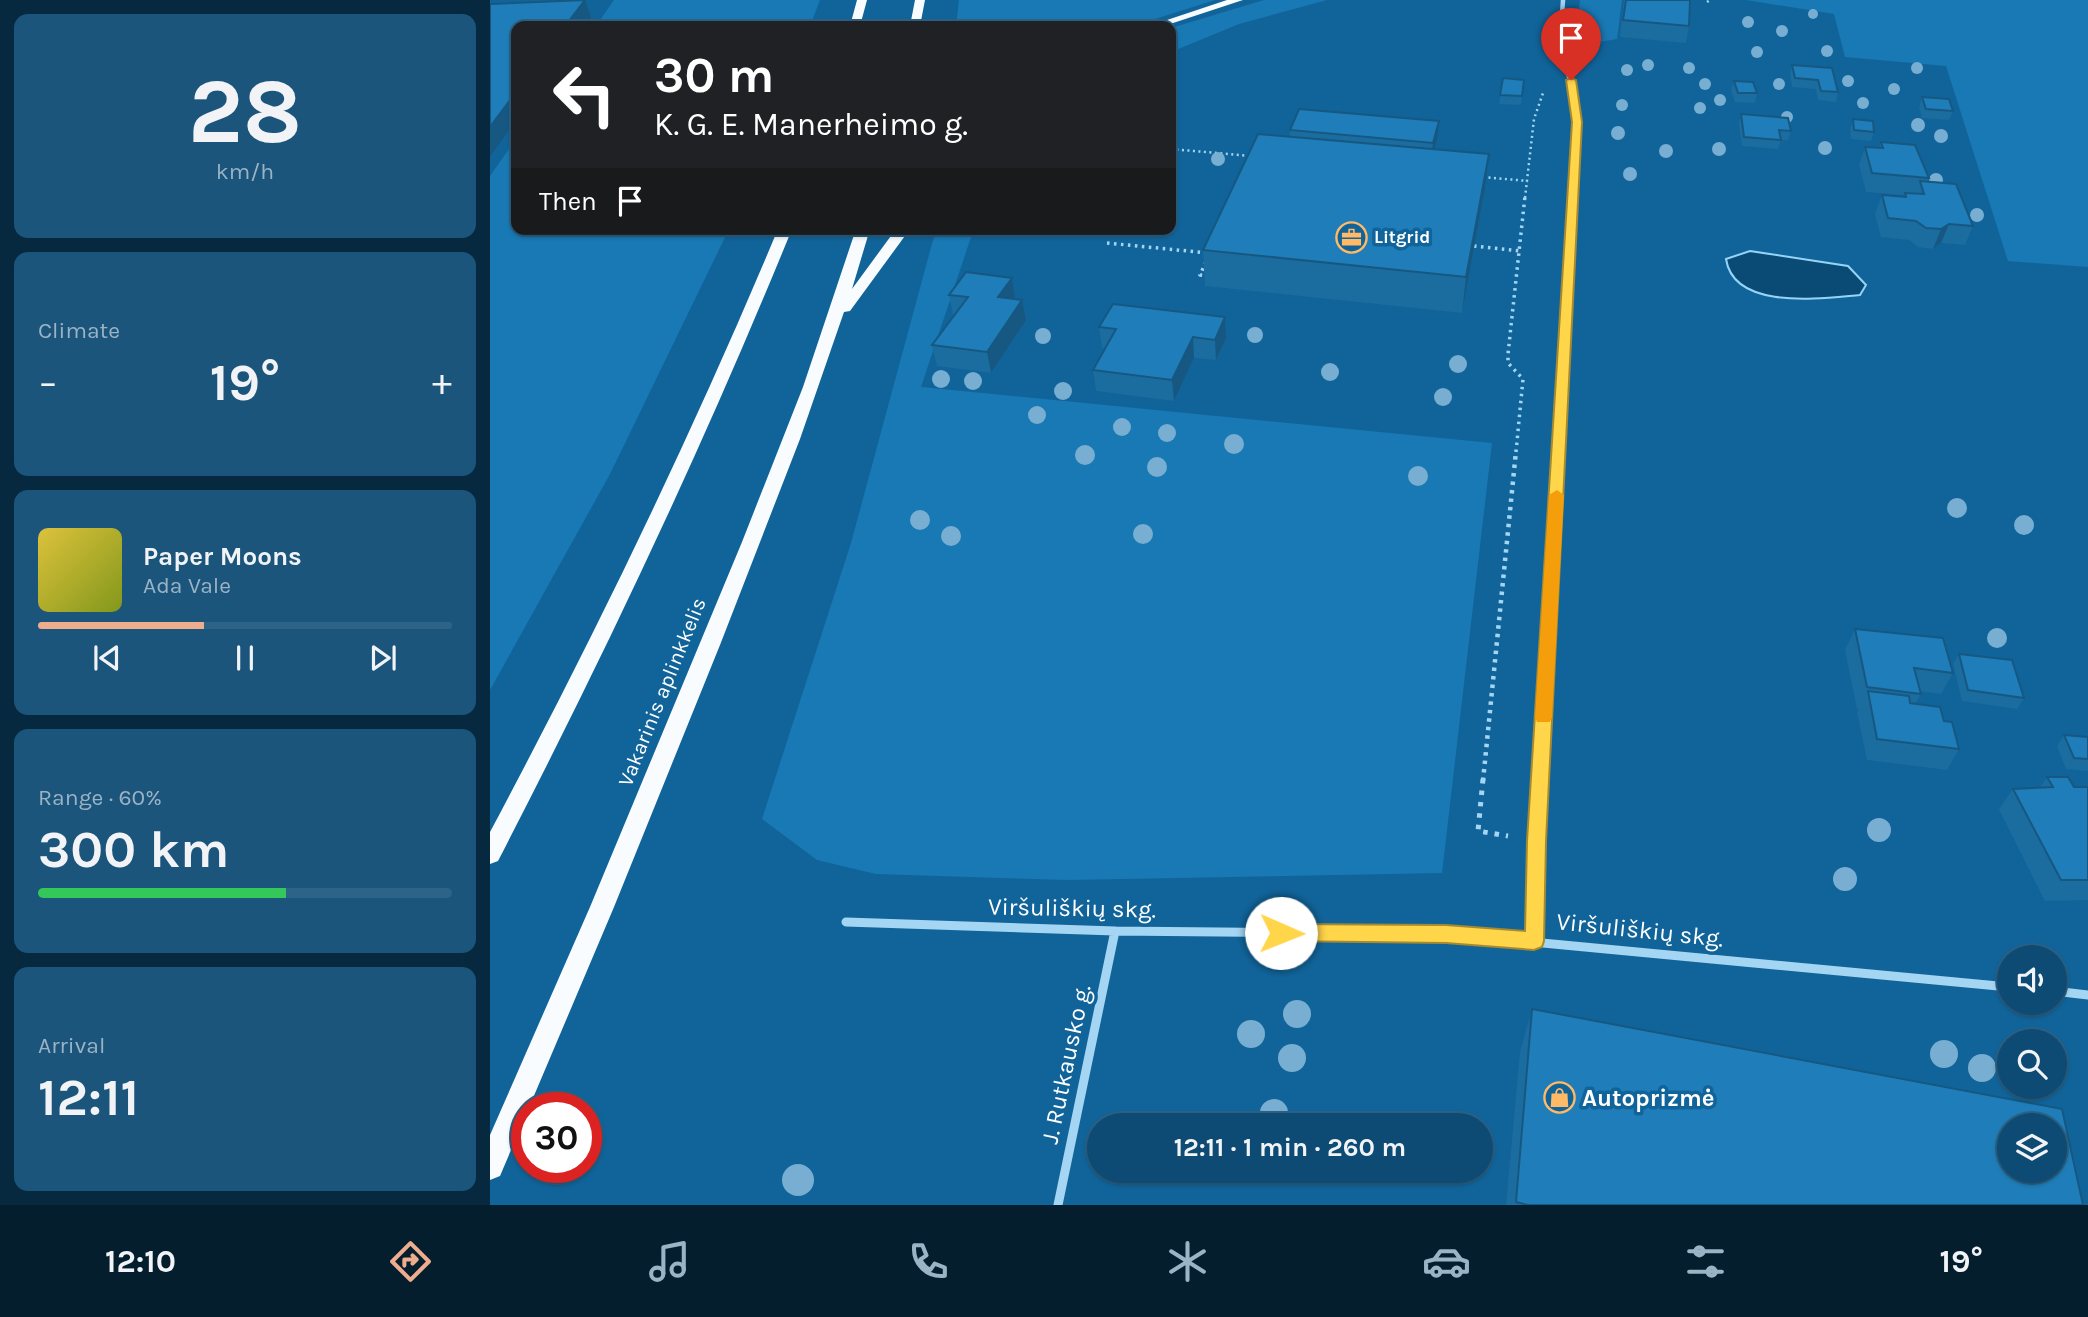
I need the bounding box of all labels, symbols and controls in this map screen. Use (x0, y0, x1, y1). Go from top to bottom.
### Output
pin (1541, 8, 1601, 80)
icon: arrive (1552, 19, 1590, 57)
text: 30 m (654, 47, 774, 104)
icon: left (539, 49, 630, 140)
text: 28 (188, 59, 302, 165)
text: K. G. E. Manerheimo g. (654, 106, 968, 143)
text: km/h (216, 158, 274, 185)
icon: arrive (611, 182, 649, 220)
text: Then (539, 186, 597, 217)
office icon: Litgrid (1334, 220, 1368, 254)
place label: Litgrid (1374, 226, 1430, 248)
text: Climate (38, 317, 120, 344)
text: 19° (210, 352, 280, 413)
text: − (38, 360, 58, 405)
text: + (432, 360, 452, 405)
text: Paper Moons (143, 541, 302, 572)
text: Ada Vale (143, 572, 231, 599)
street label: Vakarinis aplinkkelis (613, 594, 711, 790)
icon: previous (88, 639, 126, 677)
icon: pause (226, 639, 264, 677)
icon: next (364, 639, 402, 677)
text: Range · 60% (38, 784, 162, 811)
text: 300 km (38, 819, 229, 880)
street label: Viršuliškių skg. (988, 893, 1156, 923)
position arrow (1244, 896, 1318, 970)
street label: Viršuliškių skg. (1555, 907, 1725, 953)
map controls (1997, 945, 2067, 1183)
button: sound (1997, 945, 2067, 1015)
street label: J. Rutkausko g. (1035, 982, 1097, 1146)
button: search (1997, 1029, 2067, 1099)
text: Arrival (38, 1032, 105, 1059)
text: 12:11 (38, 1067, 139, 1128)
shop icon: Autoprizmė (1542, 1081, 1576, 1115)
place label: Autoprizmė (1582, 1084, 1714, 1112)
speed limit sign: 30 (511, 1092, 602, 1183)
button: layers (1997, 1113, 2067, 1183)
text: 12:11 · 1 min · 260 m (1174, 1132, 1406, 1163)
icon: directions (386, 1237, 435, 1286)
icon: music (645, 1237, 694, 1286)
icon: phone (904, 1237, 953, 1286)
icon: climate (1163, 1237, 1212, 1286)
icon: car (1422, 1237, 1471, 1286)
icon: filters (1681, 1237, 1730, 1286)
text: 12:10 (105, 1243, 176, 1280)
text: 19° (1940, 1243, 1983, 1280)

